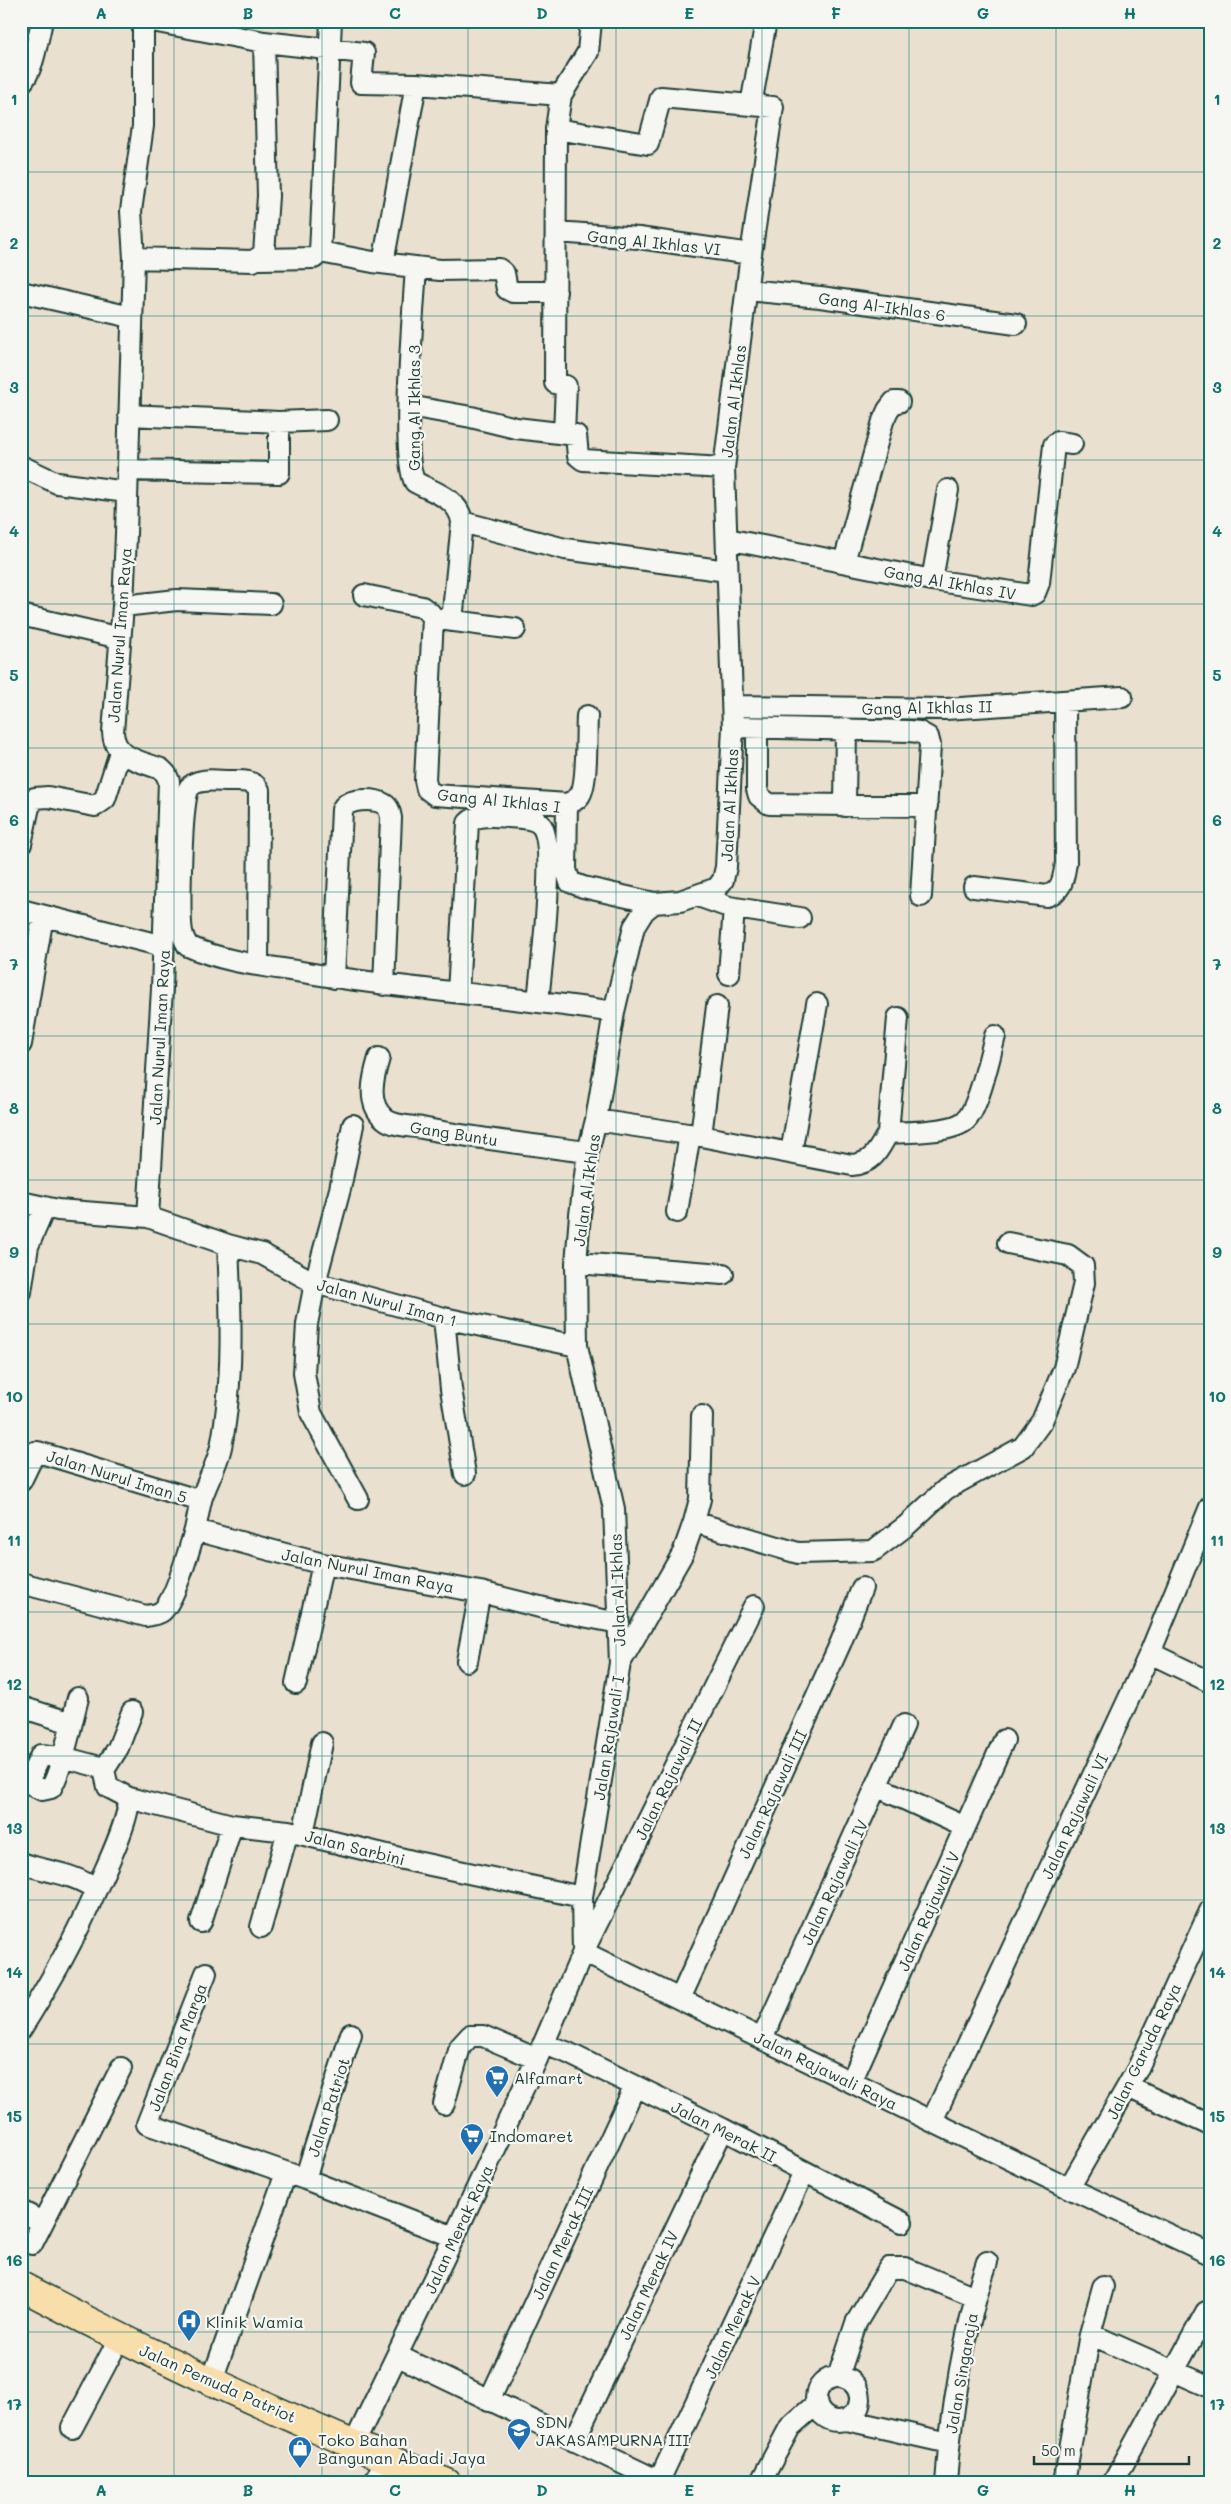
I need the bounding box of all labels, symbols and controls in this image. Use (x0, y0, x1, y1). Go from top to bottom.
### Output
text: A (95, 2, 107, 23)
text: B (243, 2, 253, 23)
text: C (389, 2, 401, 23)
text: D (536, 2, 548, 23)
text: E (684, 2, 694, 23)
text: F (831, 2, 841, 23)
text: G (977, 2, 989, 23)
text: H (1124, 2, 1136, 23)
text: 1 (10, 88, 18, 109)
text: 1 (1213, 88, 1221, 109)
street label: Gang Al Ikhlas VI (586, 225, 722, 259)
text: 2 (10, 232, 19, 253)
text: 2 (1213, 232, 1222, 253)
street label: Gang Al-Ikhlas 6 (817, 287, 947, 325)
street label: Jalan Al Ikhlas (716, 344, 750, 458)
street label: Gang Al Ikhlas 3 (403, 345, 424, 471)
text: 3 (9, 376, 19, 397)
text: 3 (1212, 376, 1222, 397)
text: 4 (9, 520, 19, 541)
text: 4 (1212, 520, 1222, 541)
street label: Jalan Nurul Iman Raya (102, 547, 136, 723)
street label: Gang Al Ikhlas IV (882, 560, 1018, 604)
text: 5 (9, 664, 19, 685)
text: 5 (1212, 664, 1222, 685)
street label: Gang Al Ikhlas II (861, 695, 993, 719)
street label: Jalan Al Ikhlas (716, 748, 742, 862)
street label: Gang Al Ikhlas I (436, 783, 562, 817)
text: 6 (9, 809, 19, 830)
text: 6 (1212, 809, 1222, 830)
street label: Jalan Nurul Iman Raya (144, 949, 174, 1125)
text: 7 (10, 953, 19, 974)
text: 7 (1213, 953, 1222, 974)
text: 8 (9, 1097, 19, 1118)
text: 8 (1212, 1097, 1222, 1118)
street label: Gang Buntu (409, 1116, 499, 1150)
street label: Jalan Al Ikhlas (568, 1132, 604, 1248)
text: 9 (9, 1241, 19, 1262)
text: 9 (1212, 1241, 1222, 1262)
street label: Jalan Nurul Iman 1 (315, 1273, 459, 1331)
text: 10 (5, 1385, 23, 1406)
text: 10 (1208, 1385, 1226, 1406)
street label: Jalan Nurul Iman 5 (44, 1445, 190, 1507)
text: 11 (7, 1529, 21, 1550)
text: 11 (1210, 1529, 1224, 1550)
street label: Jalan Al Ikhlas (605, 1533, 629, 1647)
street label: Jalan Nurul Iman Raya (280, 1543, 456, 1597)
text: 12 (6, 1673, 22, 1694)
text: 12 (1209, 1673, 1225, 1694)
street label: Jalan Rajawali I (588, 1674, 628, 1802)
street label: Jalan Rajawali II (629, 1715, 707, 1843)
street label: Jalan Rajawali III (733, 1726, 811, 1862)
street label: Jalan Rajawali VI (1036, 1750, 1112, 1882)
street label: Jalan Rajawali IV (796, 1816, 872, 1948)
text: 13 (6, 1817, 23, 1838)
text: 13 (1209, 1817, 1226, 1838)
street label: Jalan Sarbini (303, 1824, 407, 1870)
street label: Jalan Rajawali V (892, 1848, 964, 1974)
text: 14 (5, 1961, 23, 1982)
text: 14 (1208, 1961, 1226, 1982)
street label: Jalan Garuda Raya (1101, 1979, 1185, 2123)
street label: Jalan Bina Marga (143, 1980, 211, 2114)
street label: Jalan Rajawali Raya (751, 2026, 901, 2114)
street label: Jalan Patriot (302, 2055, 354, 2159)
supermarket icon: Alfamart (484, 2064, 510, 2098)
place label: Alfamart (514, 2067, 583, 2088)
street label: Jalan Merak II (668, 2096, 780, 2166)
text: 15 (6, 2105, 22, 2126)
text: 15 (1209, 2105, 1225, 2126)
supermarket icon: Indomaret (459, 2122, 485, 2156)
place label: Indomaret (490, 2125, 573, 2146)
street label: Jalan Merak Raya (419, 2161, 497, 2297)
street label: Jalan Merak III (527, 2183, 597, 2303)
street label: Jalan Merak IV (613, 2227, 683, 2343)
text: 16 (6, 2249, 23, 2270)
text: 16 (1209, 2249, 1226, 2270)
street label: Jalan Merak V (699, 2272, 765, 2382)
hospital icon: Klinik Wamia (176, 2308, 202, 2342)
place label: Klinik Wamia (206, 2311, 304, 2332)
street label: Jalan Singaraja (940, 2311, 982, 2435)
street label: Jalan Pemuda Patriot (136, 2339, 300, 2427)
text: 17 (6, 2393, 22, 2414)
text: 17 (1209, 2393, 1225, 2414)
place label: SDN JAKASAMPURNA III (536, 2411, 689, 2450)
school or university icon: SDN JAKASAMPURNA III (506, 2417, 532, 2451)
place label: Toko Bahan Bangunan Abadi Jaya (318, 2429, 486, 2468)
scale bar (1034, 2434, 1188, 2466)
shop icon: Toko Bahan Bangunan Abadi Jaya (287, 2435, 313, 2469)
text: 50 m (1041, 2440, 1076, 2460)
text: A (95, 2479, 107, 2500)
text: B (243, 2479, 253, 2500)
text: C (389, 2479, 401, 2500)
text: D (536, 2479, 548, 2500)
text: E (684, 2479, 694, 2500)
text: F (831, 2479, 841, 2500)
text: G (977, 2479, 989, 2500)
text: H (1124, 2479, 1136, 2500)

